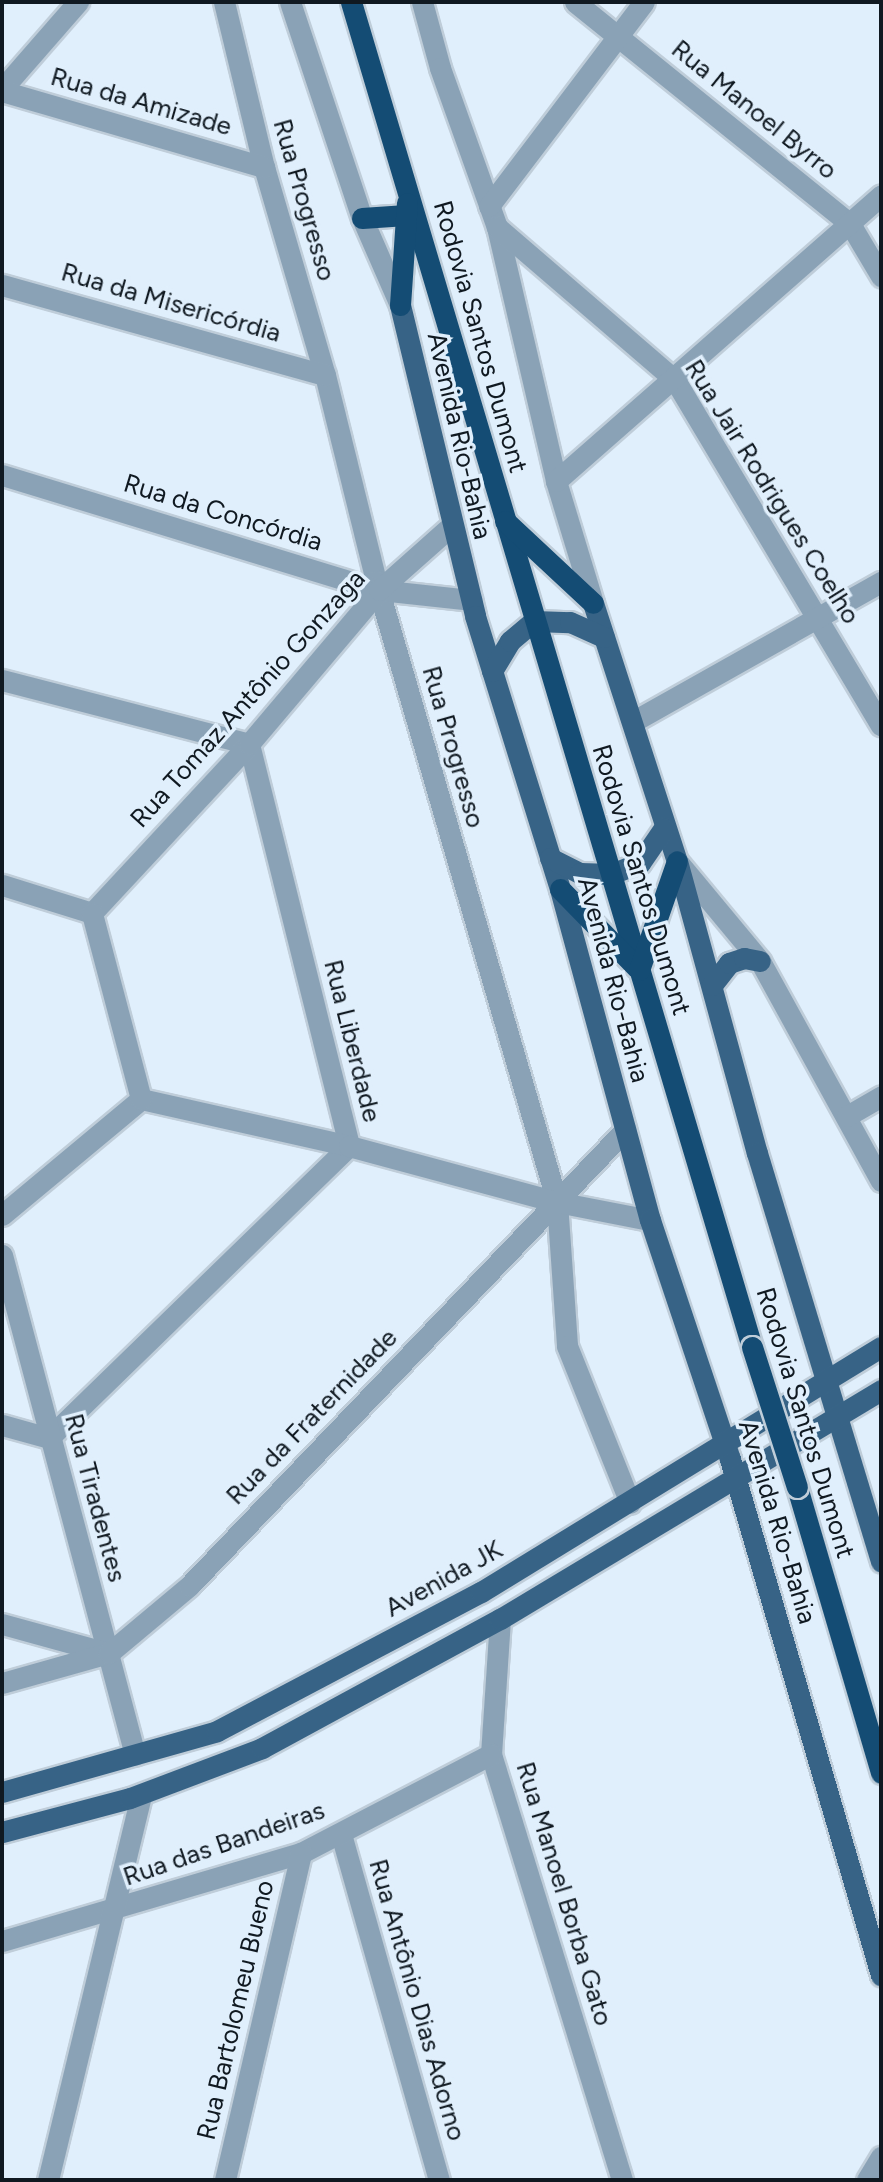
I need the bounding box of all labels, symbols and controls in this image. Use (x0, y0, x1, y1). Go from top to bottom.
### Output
street label: Rua Manoel Byrro (665, 34, 843, 186)
street label: Rua da Amizade (47, 61, 235, 143)
street label: Rua Progresso (266, 116, 342, 284)
street label: Rodovia Santos Dumont (426, 197, 534, 477)
street label: Rua da Misericórdia (58, 257, 284, 349)
street label: Avenida Rio-Bahia (420, 330, 498, 542)
street label: Rua Jair Rodrigues Coelho (678, 354, 866, 630)
street label: Rua da Concórdia (120, 468, 326, 558)
street label: Rua Tomaz Antônio Gonzaga (124, 564, 372, 834)
street label: Rua Progresso (415, 663, 491, 831)
street label: Rodovia Santos Dumont (585, 741, 697, 1019)
street label: Avenida Rio-Bahia (571, 874, 655, 1086)
street label: Rua Liberdade (317, 957, 387, 1125)
street label: Rodovia Santos Dumont (749, 1284, 861, 1562)
street label: Rua da Fraternidade (220, 1323, 404, 1511)
street label: Rua Tiradentes (58, 1410, 132, 1586)
street label: Avenida Rio-Bahia (731, 1416, 823, 1628)
street label: Avenida JK (380, 1534, 508, 1624)
street label: Rua Manoel Borba Gato (509, 1758, 619, 2030)
street label: Rua das Bandeiras (119, 1795, 329, 1893)
street label: Rua Antônio Dias Adorno (362, 1856, 472, 2144)
street label: Rua Bartolomeu Bueno (191, 1877, 281, 2143)

